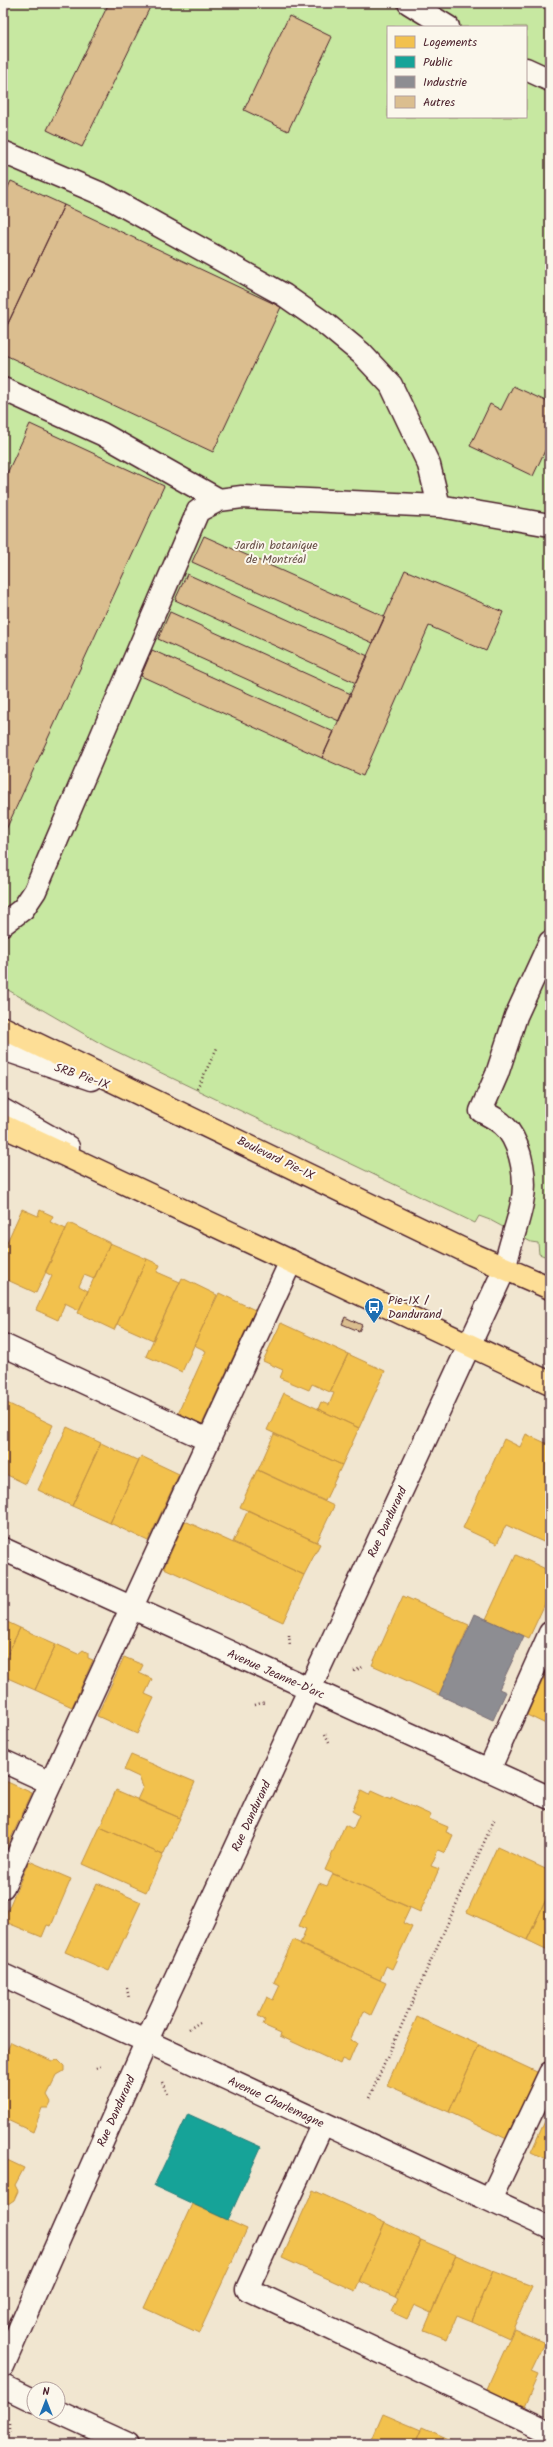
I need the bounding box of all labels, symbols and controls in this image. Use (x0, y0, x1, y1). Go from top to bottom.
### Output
legend (387, 26, 527, 118)
text: Logements (423, 33, 477, 52)
text: Public (423, 53, 453, 72)
text: Industrie (423, 73, 467, 92)
text: Autres (423, 93, 455, 112)
park label: Jardin botanique de Montréal (234, 536, 318, 569)
street label: SRB Pie-IX (52, 1058, 113, 1095)
street label: Boulevard Pie-IX (234, 1131, 318, 1186)
place label: Pie-IX / Dandurand (388, 1291, 443, 1324)
bus stop icon: Pie-IX / Dandurand (363, 1296, 385, 1324)
street label: Rue Dandurand (363, 1483, 413, 1561)
street label: Avenue Jeanne-D'arc (224, 1644, 328, 1704)
street label: Rue Dandurand (227, 1777, 277, 1855)
street label: Rue Dandurand (92, 2071, 141, 2150)
street label: Avenue Charlemagne (224, 2072, 328, 2133)
north arrow (26, 2381, 66, 2421)
text: N (43, 2383, 50, 2401)

